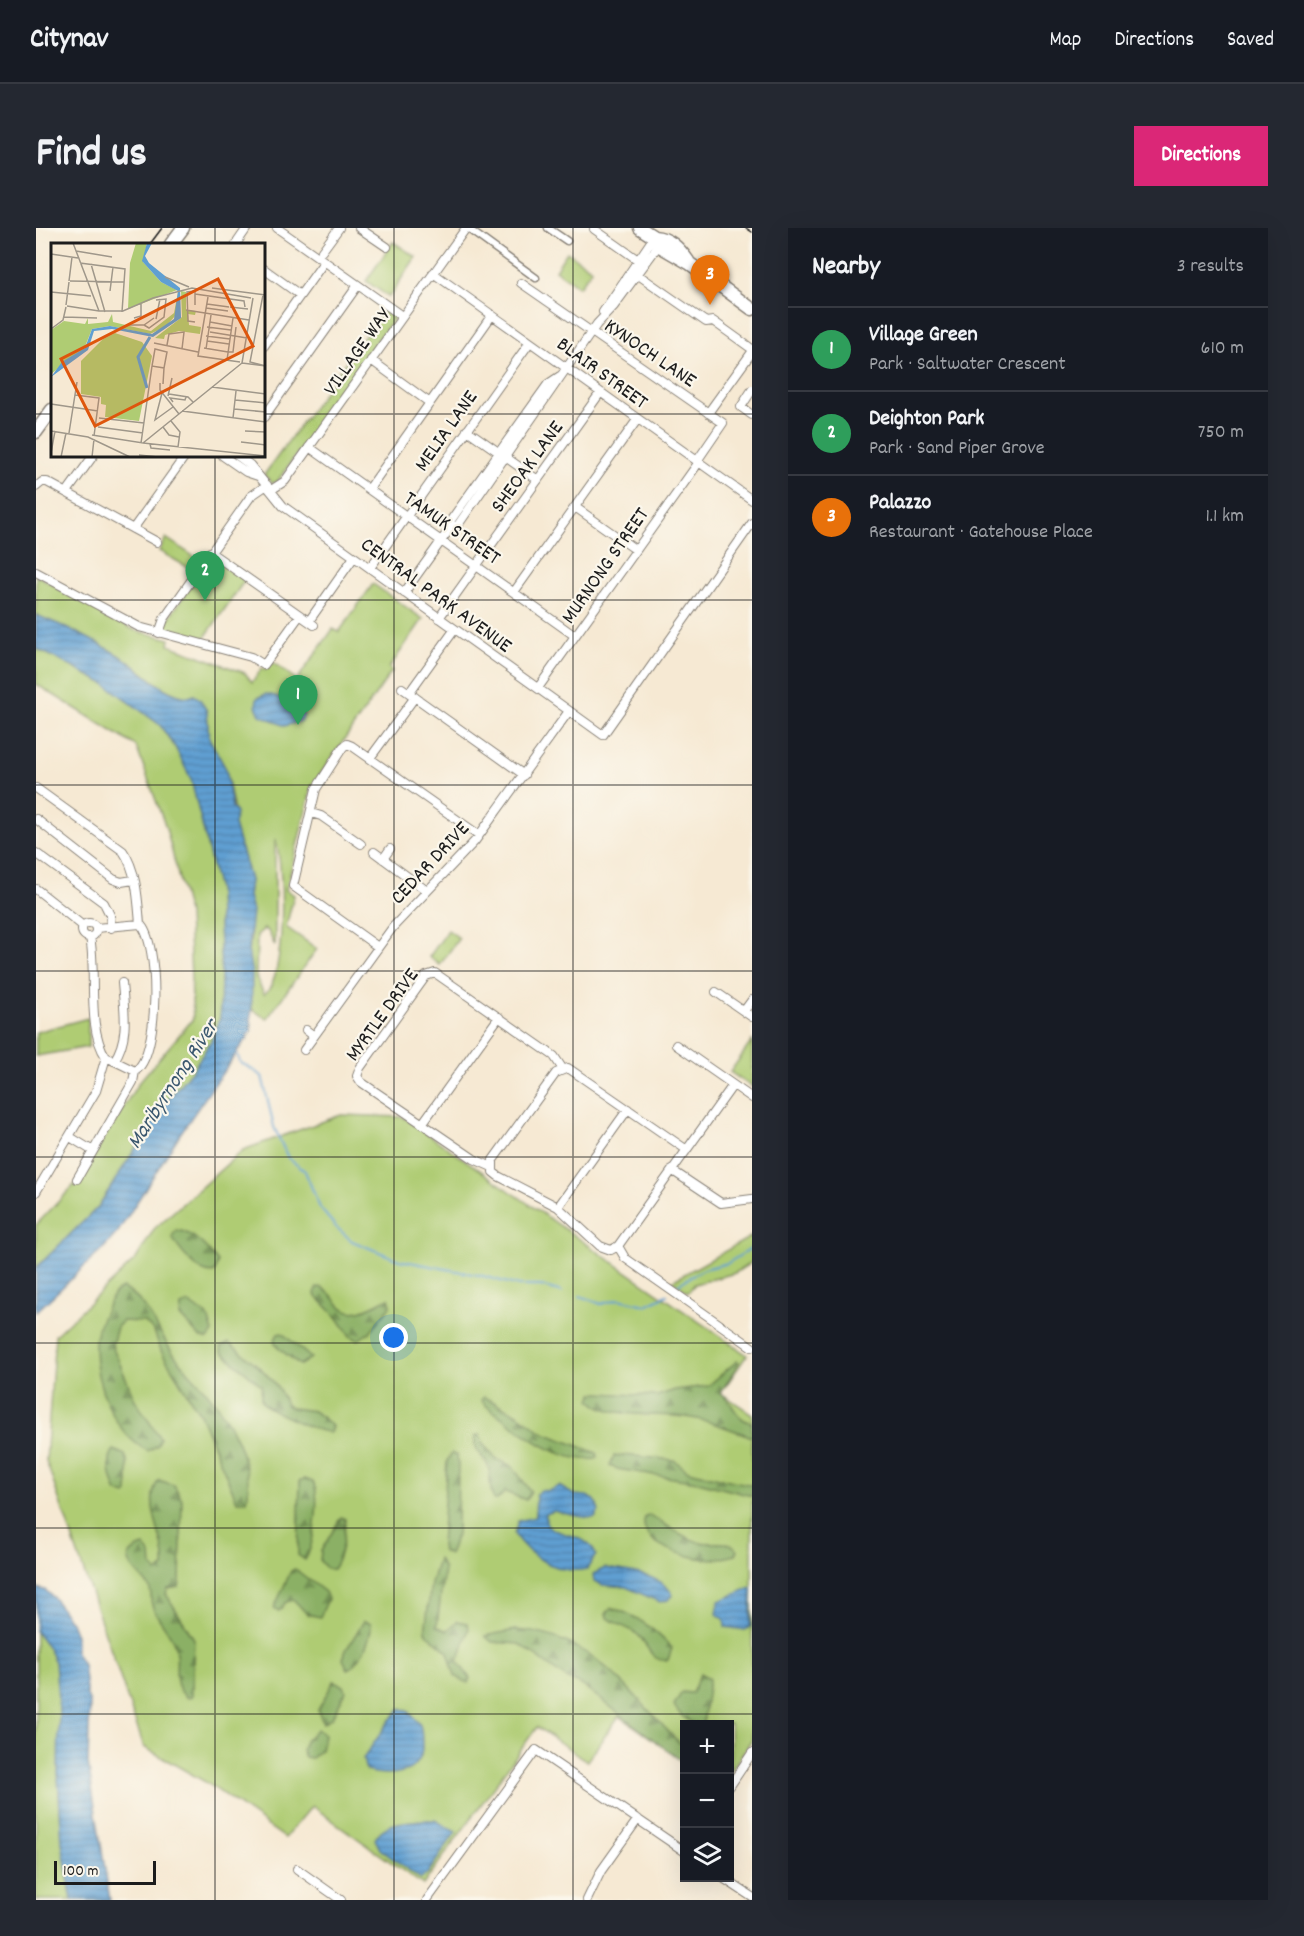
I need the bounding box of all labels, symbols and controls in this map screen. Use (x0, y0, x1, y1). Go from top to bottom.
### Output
text: Citynav (30, 21, 108, 61)
text: Map (1050, 26, 1081, 56)
text: Directions (1114, 26, 1194, 56)
text: Saved (1227, 26, 1274, 56)
text: Find us (36, 126, 147, 186)
button: Directions (1134, 126, 1268, 186)
inset map (51, 243, 266, 458)
text: Nearby (812, 249, 880, 286)
text: 3 results (1177, 253, 1244, 281)
pin: 3 (690, 256, 730, 305)
street label: VILLAGE WAY (317, 302, 401, 403)
street label: KYNOCH LANE (597, 312, 702, 397)
text: Village Green (869, 320, 978, 351)
street label: BLAIR STREET (549, 331, 654, 418)
text: 1 (829, 335, 834, 363)
text: 610 m (1201, 335, 1244, 363)
text: Park · Saltwater Crescent (869, 351, 1066, 379)
street label: MELIA LANE (408, 385, 487, 478)
text: Deighton Park (869, 404, 984, 435)
street label: SHEOAK LANE (485, 415, 572, 520)
text: 2 (827, 419, 836, 447)
text: 750 m (1198, 419, 1244, 447)
text: Park · Sand Piper Grove (869, 435, 1045, 463)
street label: TAMUK STREET (397, 485, 506, 574)
text: Palazzo (869, 488, 931, 519)
street label: MURNONG STREET (555, 502, 658, 631)
text: 3 (827, 503, 836, 531)
text: 1.1 km (1205, 503, 1244, 531)
text: Restaurant · Gatehouse Place (869, 519, 1093, 547)
street label: CENTRAL PARK AVENUE (353, 531, 517, 662)
pin: 2 (186, 552, 224, 601)
pin: 1 (278, 676, 318, 725)
street label: CEDAR DRIVE (385, 815, 478, 912)
street label: MYRTLE DRIVE (339, 963, 428, 1069)
water label: Maribyrnong River (120, 1012, 229, 1156)
your location (379, 1323, 408, 1352)
map controls (680, 1720, 734, 1882)
button: + (680, 1720, 734, 1774)
button: − (680, 1774, 734, 1828)
button: layers (680, 1828, 734, 1882)
scale bar (54, 1858, 156, 1886)
text: 100 m (63, 1860, 99, 1883)

